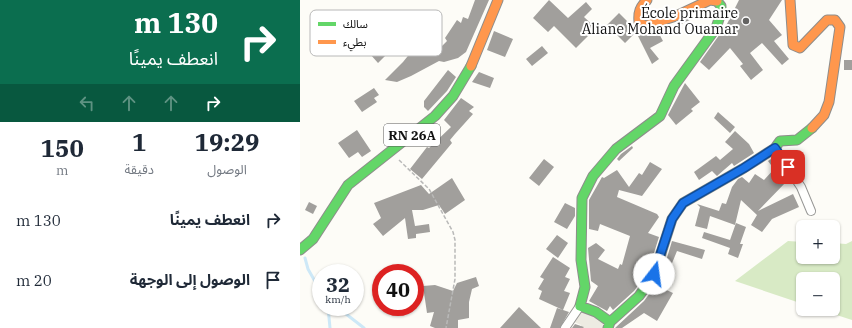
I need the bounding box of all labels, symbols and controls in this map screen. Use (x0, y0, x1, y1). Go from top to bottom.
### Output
place label: École primaire Aliane Mohand Ouamar (582, 3, 739, 38)
text: 130 m (134, 4, 218, 41)
legend (310, 10, 442, 56)
icon: right (232, 16, 284, 68)
marker: École primaire Aliane Mohand Ouamar (741, 16, 751, 26)
text: سالك (343, 17, 368, 31)
text: بطيء (343, 35, 366, 52)
text: انعطف يمينًا (129, 47, 218, 70)
icon: left (76, 92, 98, 114)
icon: ahead (118, 92, 140, 114)
icon: ahead (160, 92, 182, 114)
icon: right (202, 92, 224, 114)
road number: RN 26A (384, 124, 440, 146)
text: 1 (132, 126, 146, 158)
text: 19:29 (195, 126, 259, 158)
text: 150 (41, 132, 84, 164)
pin (771, 150, 805, 184)
icon: arrive (777, 156, 799, 178)
text: دقيقة (124, 161, 154, 178)
text: الوصول (207, 161, 247, 178)
text: m (56, 162, 68, 179)
icon: right (262, 209, 284, 231)
text: انعطف يمينًا (170, 210, 250, 229)
text: 130 m (16, 211, 61, 230)
map controls (796, 220, 840, 316)
button: + (796, 220, 840, 264)
position arrow (633, 253, 675, 295)
speed limit sign: 40 (372, 264, 424, 316)
icon: arrive (262, 269, 284, 291)
text: الوصول إلى الوجهة (130, 270, 250, 289)
text: 20 m (16, 271, 52, 290)
text: 32 (326, 271, 350, 298)
button: − (796, 272, 840, 316)
text: km/h (325, 293, 351, 306)

